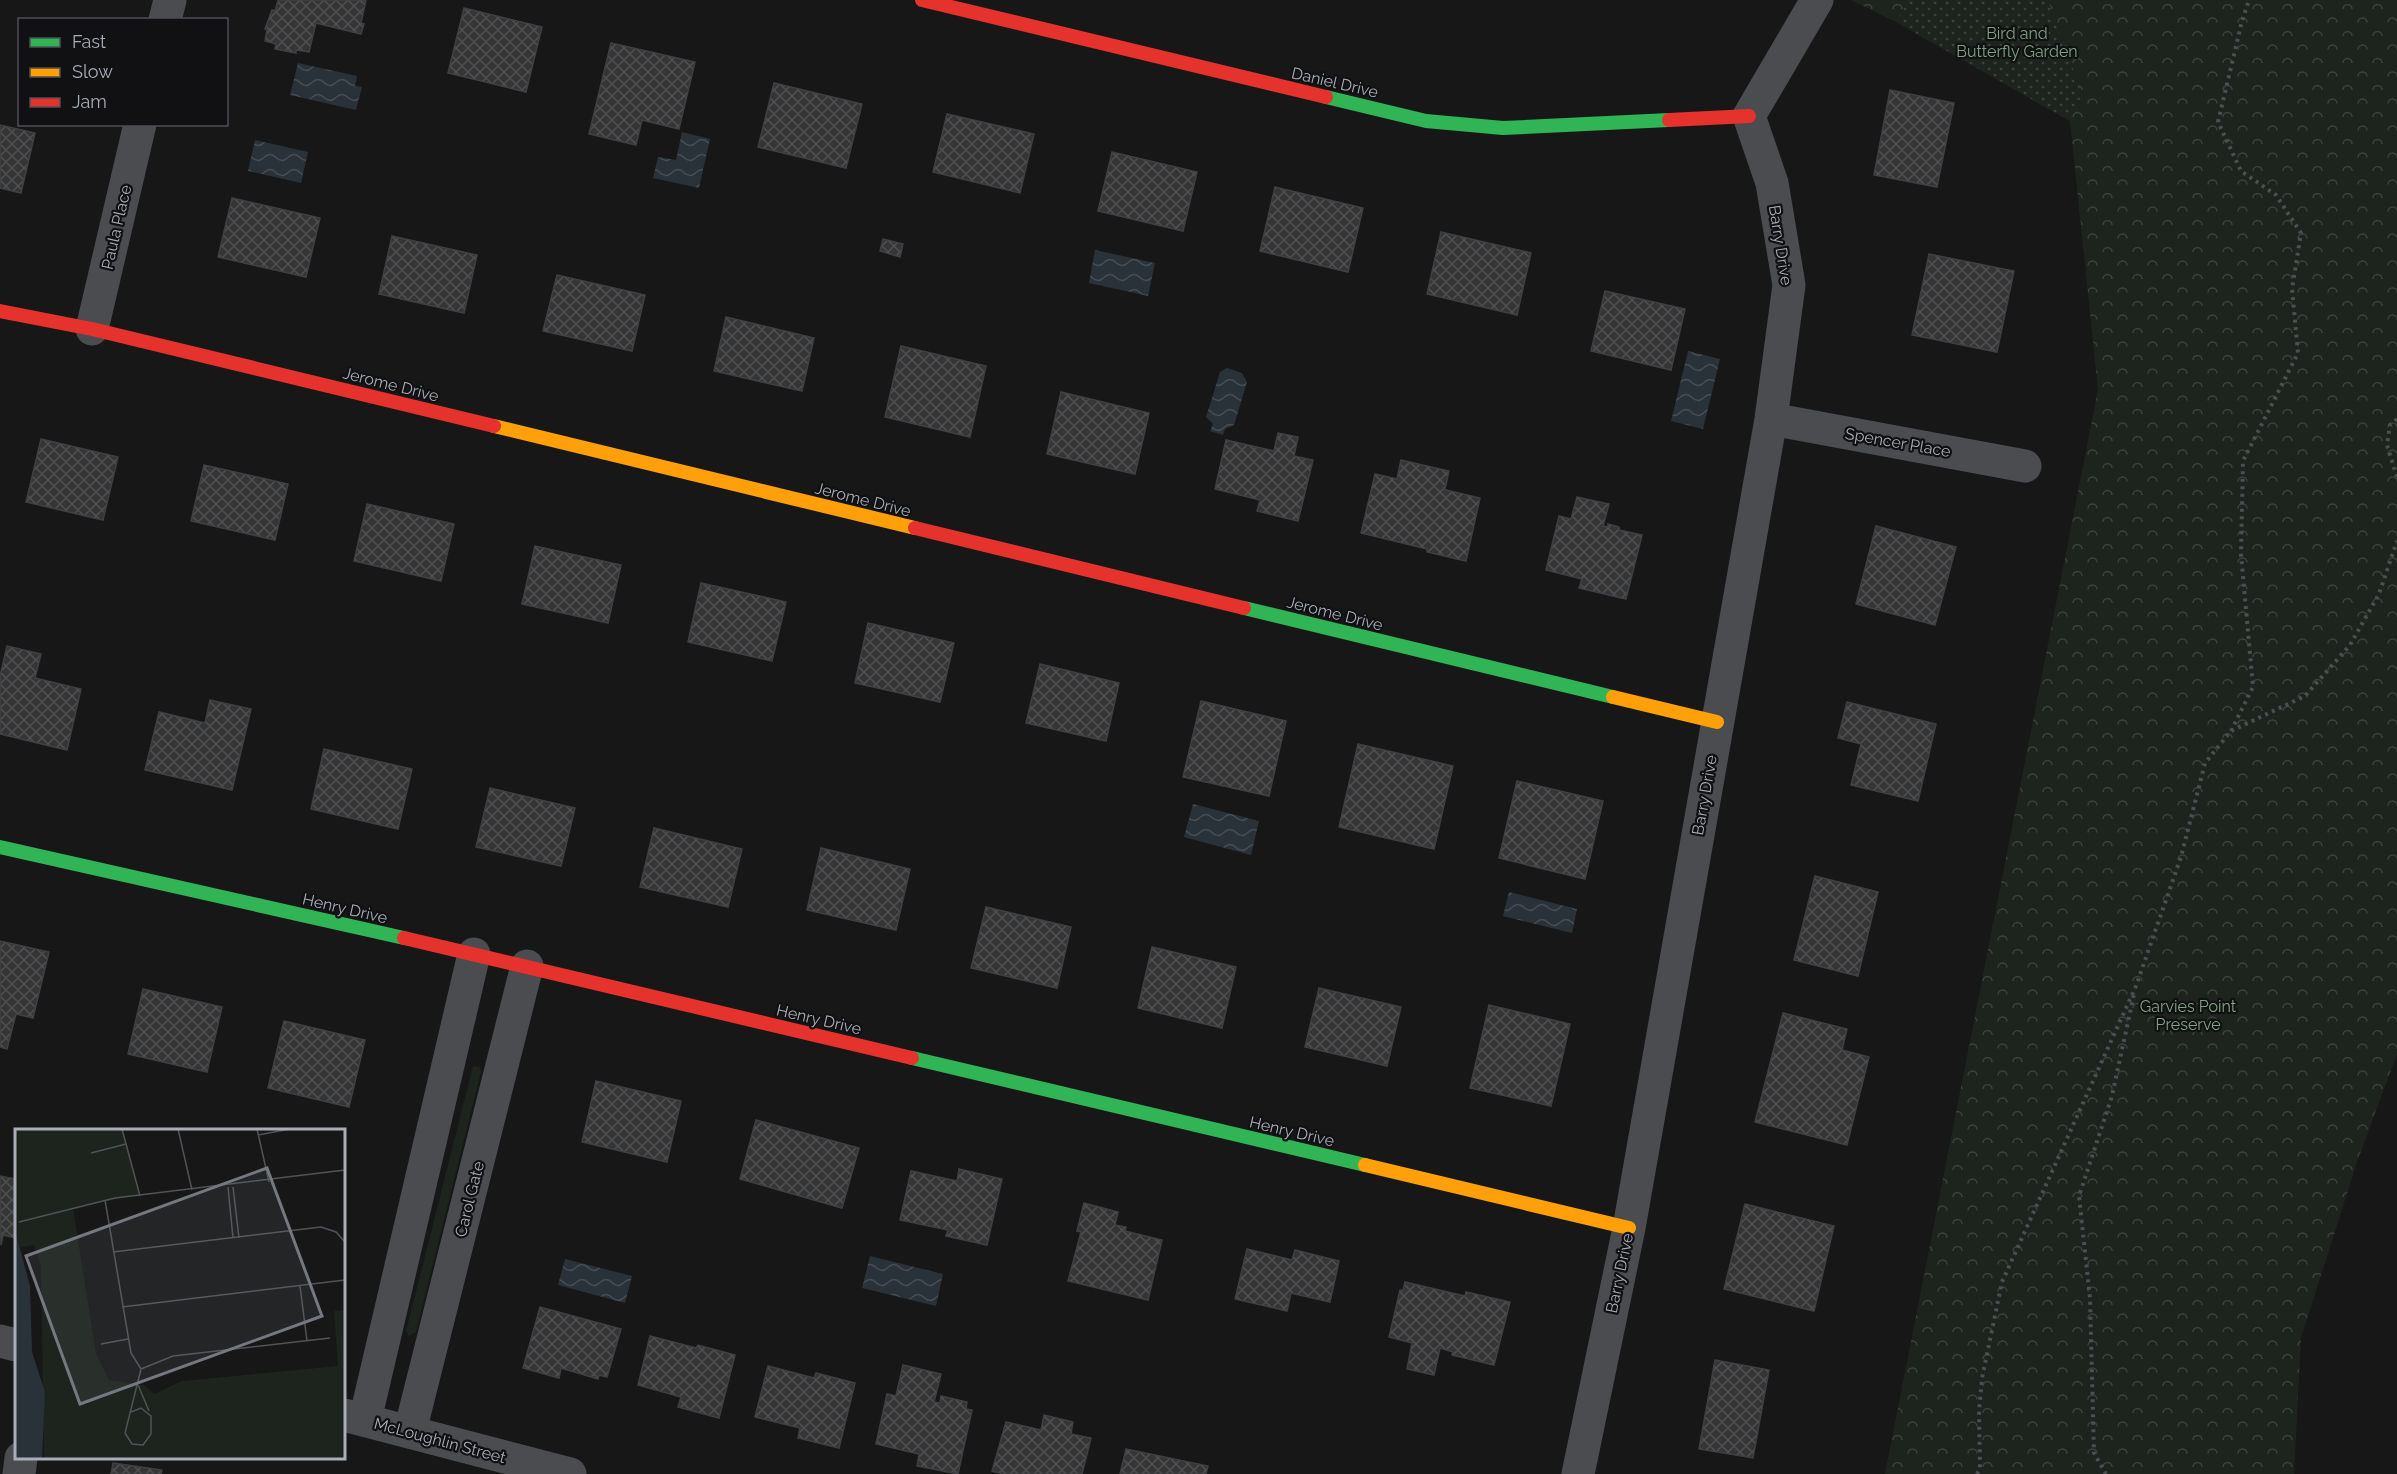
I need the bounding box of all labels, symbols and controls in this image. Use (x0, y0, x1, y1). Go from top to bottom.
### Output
legend (18, 18, 228, 126)
park label: Bird and Butterfly Garden (1956, 24, 2078, 61)
text: Fast (72, 31, 106, 52)
text: Slow (72, 61, 113, 82)
street label: Daniel Drive (1290, 63, 1380, 102)
text: Jam (72, 91, 107, 112)
street label: Paula Place (98, 183, 135, 271)
street label: Barry Drive (1765, 204, 1796, 287)
street label: Jerome Drive (341, 363, 441, 406)
street label: Spencer Place (1844, 424, 1952, 461)
street label: Jerome Drive (813, 478, 913, 521)
street label: Jerome Drive (1285, 592, 1385, 635)
street label: Barry Drive (1688, 753, 1721, 837)
street label: Henry Drive (301, 889, 389, 927)
park label: Garvies Point Preserve (2140, 997, 2237, 1034)
street label: Henry Drive (775, 1000, 863, 1038)
street label: Henry Drive (1248, 1112, 1336, 1150)
inset map (15, 1129, 345, 1459)
street label: Carol Gate (451, 1159, 488, 1239)
street label: Barry Drive (1602, 1231, 1637, 1315)
street label: McLoughlin Street (372, 1414, 508, 1467)

